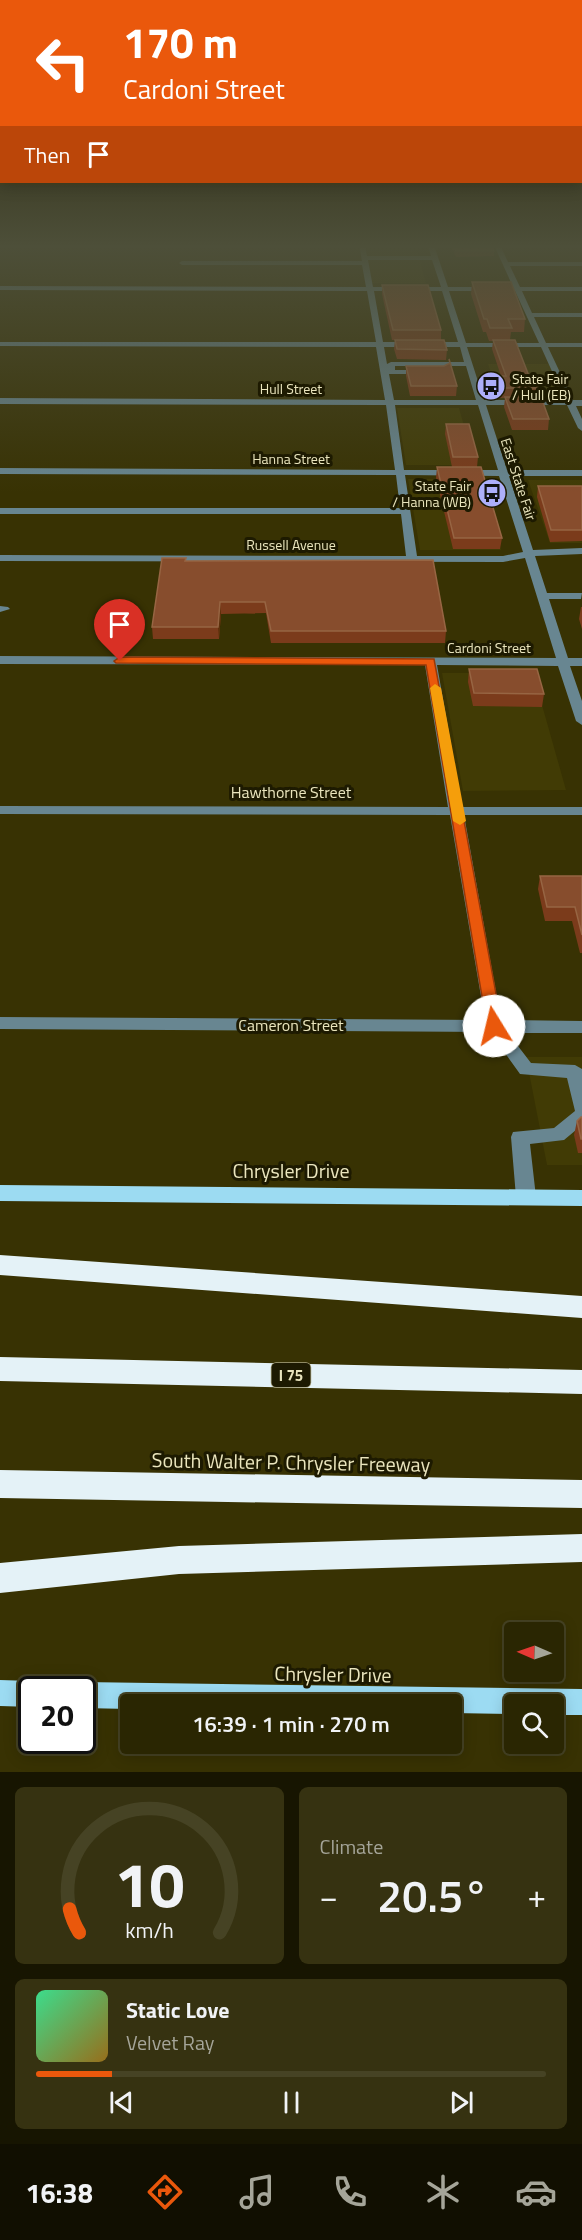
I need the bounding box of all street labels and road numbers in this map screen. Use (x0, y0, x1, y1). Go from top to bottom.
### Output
street label: Hull Street (260, 378, 322, 399)
street label: East State Fair (496, 435, 542, 523)
street label: Hanna Street (252, 448, 330, 469)
street label: Russell Avenue (246, 534, 336, 555)
street label: Cardoni Street (447, 637, 531, 658)
street label: Hawthorne Street (231, 780, 352, 804)
street label: Cameron Street (238, 1013, 344, 1037)
street label: Chrysler Drive (232, 1155, 350, 1186)
road number: I 75 (272, 1363, 310, 1387)
street label: South Walter P. Chrysler Freeway (151, 1444, 431, 1480)
street label: Chrysler Drive (274, 1657, 392, 1691)

